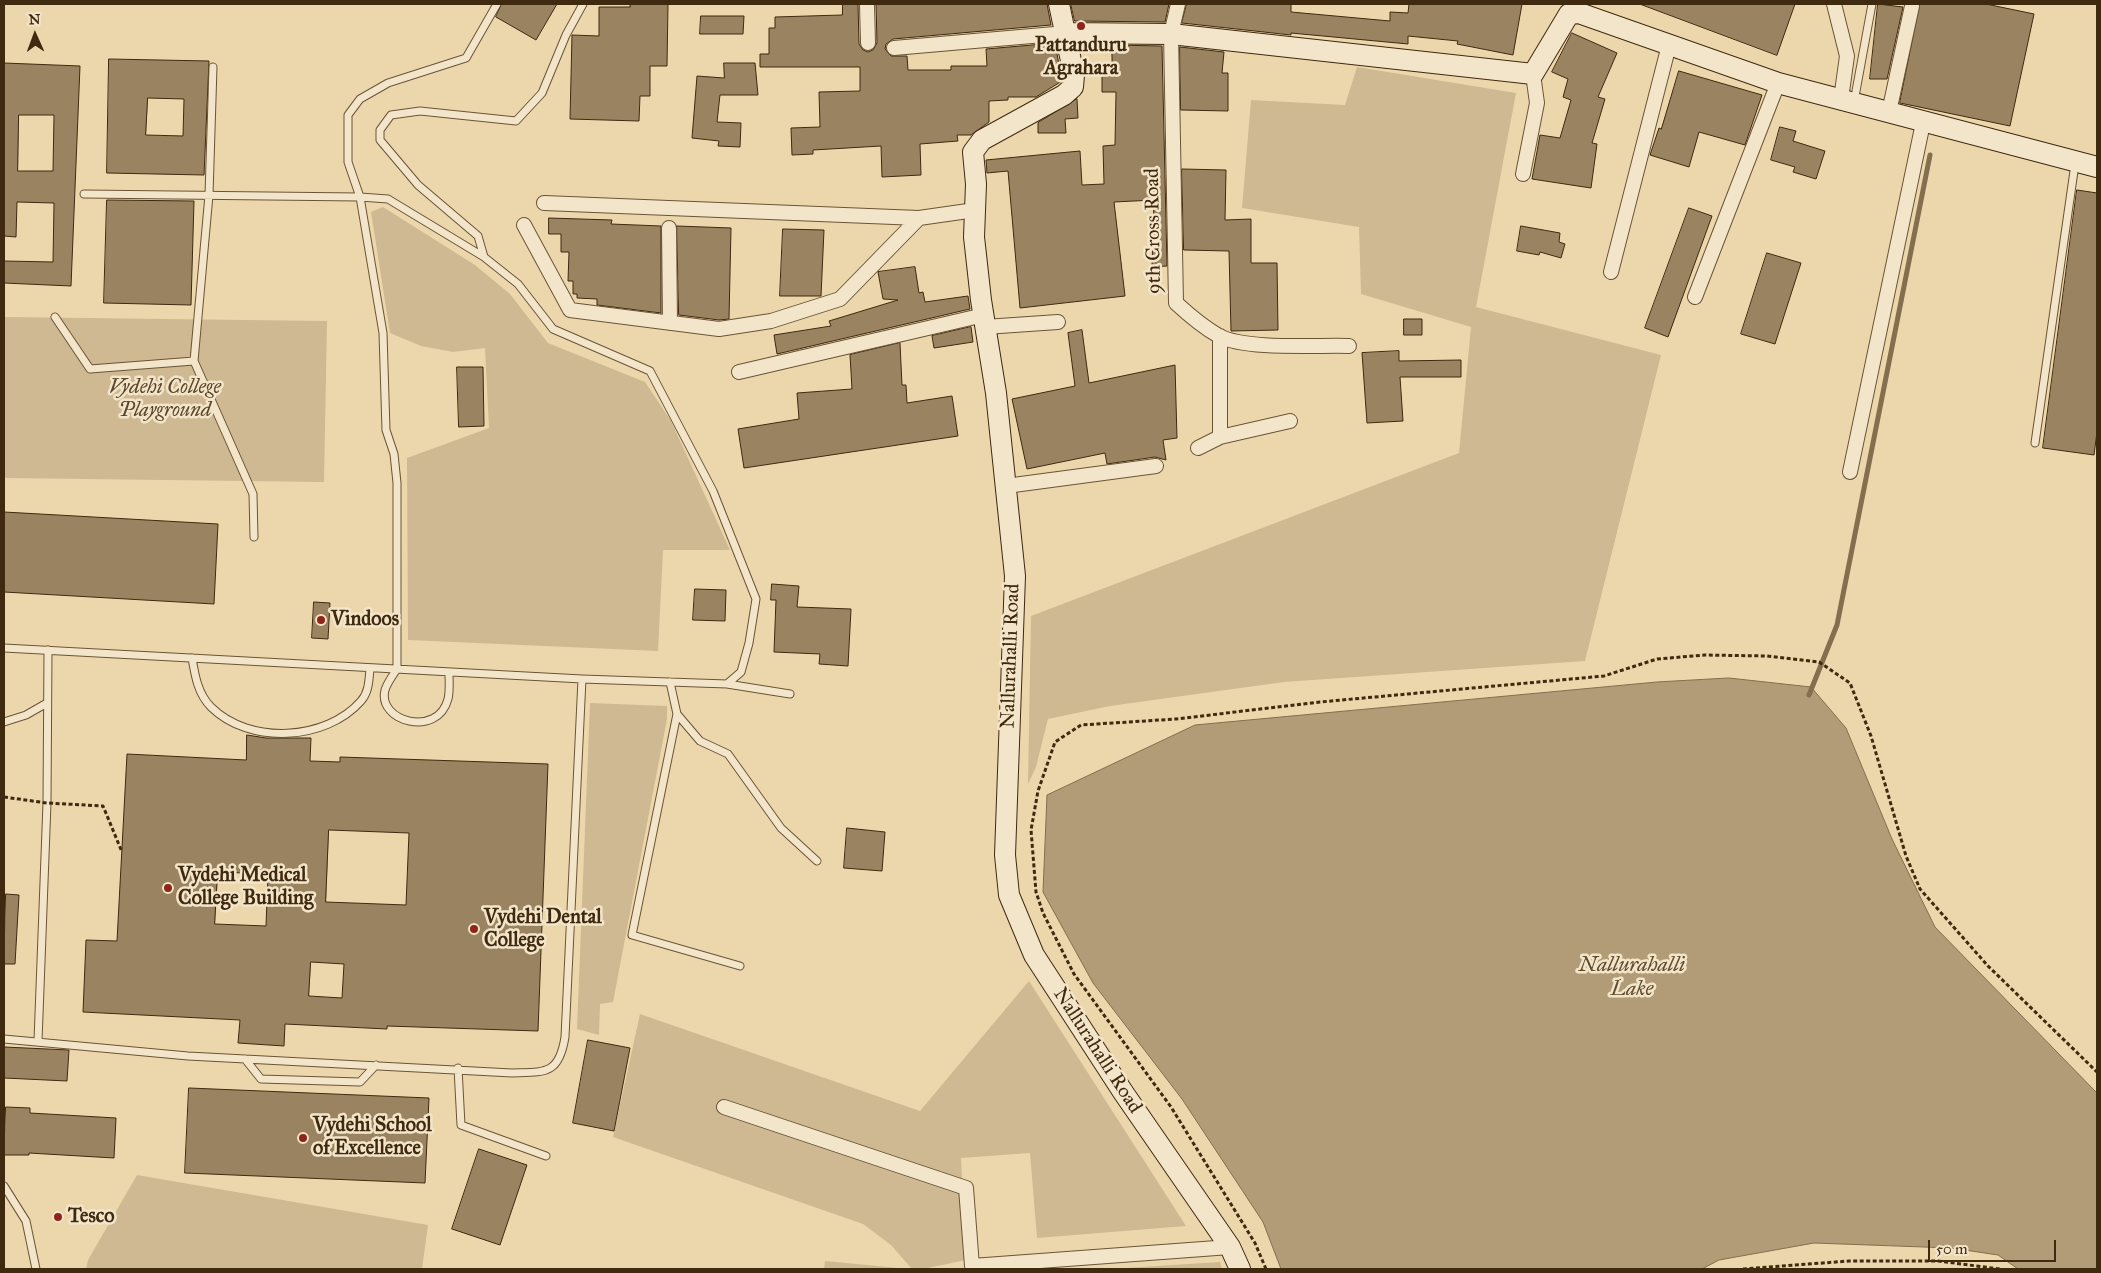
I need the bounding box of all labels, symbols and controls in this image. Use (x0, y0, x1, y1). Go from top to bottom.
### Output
north arrow (10, 10, 60, 60)
text: N (28, 11, 41, 28)
marker: Pattanduru Agrahara (1075, 20, 1087, 32)
place label: Pattanduru Agrahara (1035, 34, 1127, 81)
street label: 9th Cross Road (1141, 168, 1167, 294)
park label: Vydehi College Playground (109, 376, 221, 423)
street label: Nallurahalli Road (996, 583, 1026, 729)
place label: Vindoos (331, 608, 399, 632)
marker: Vindoos (315, 614, 327, 626)
place label: Vydehi Medical College Building (178, 864, 313, 911)
marker: Vydehi Medical College Building (162, 882, 174, 894)
place label: Vydehi Dental College (484, 906, 602, 953)
marker: Vydehi Dental College (468, 923, 480, 935)
water label: Nallurahalli Lake (1579, 953, 1685, 1003)
street label: Nallurahalli Road (1047, 984, 1147, 1118)
place label: Vydehi School of Excellence (313, 1114, 432, 1161)
marker: Vydehi School of Excellence (297, 1132, 309, 1144)
place label: Tesco (68, 1205, 114, 1229)
marker: Tesco (52, 1211, 64, 1223)
scale bar (1931, 1230, 2058, 1262)
text: 50 m (1936, 1240, 1968, 1258)

